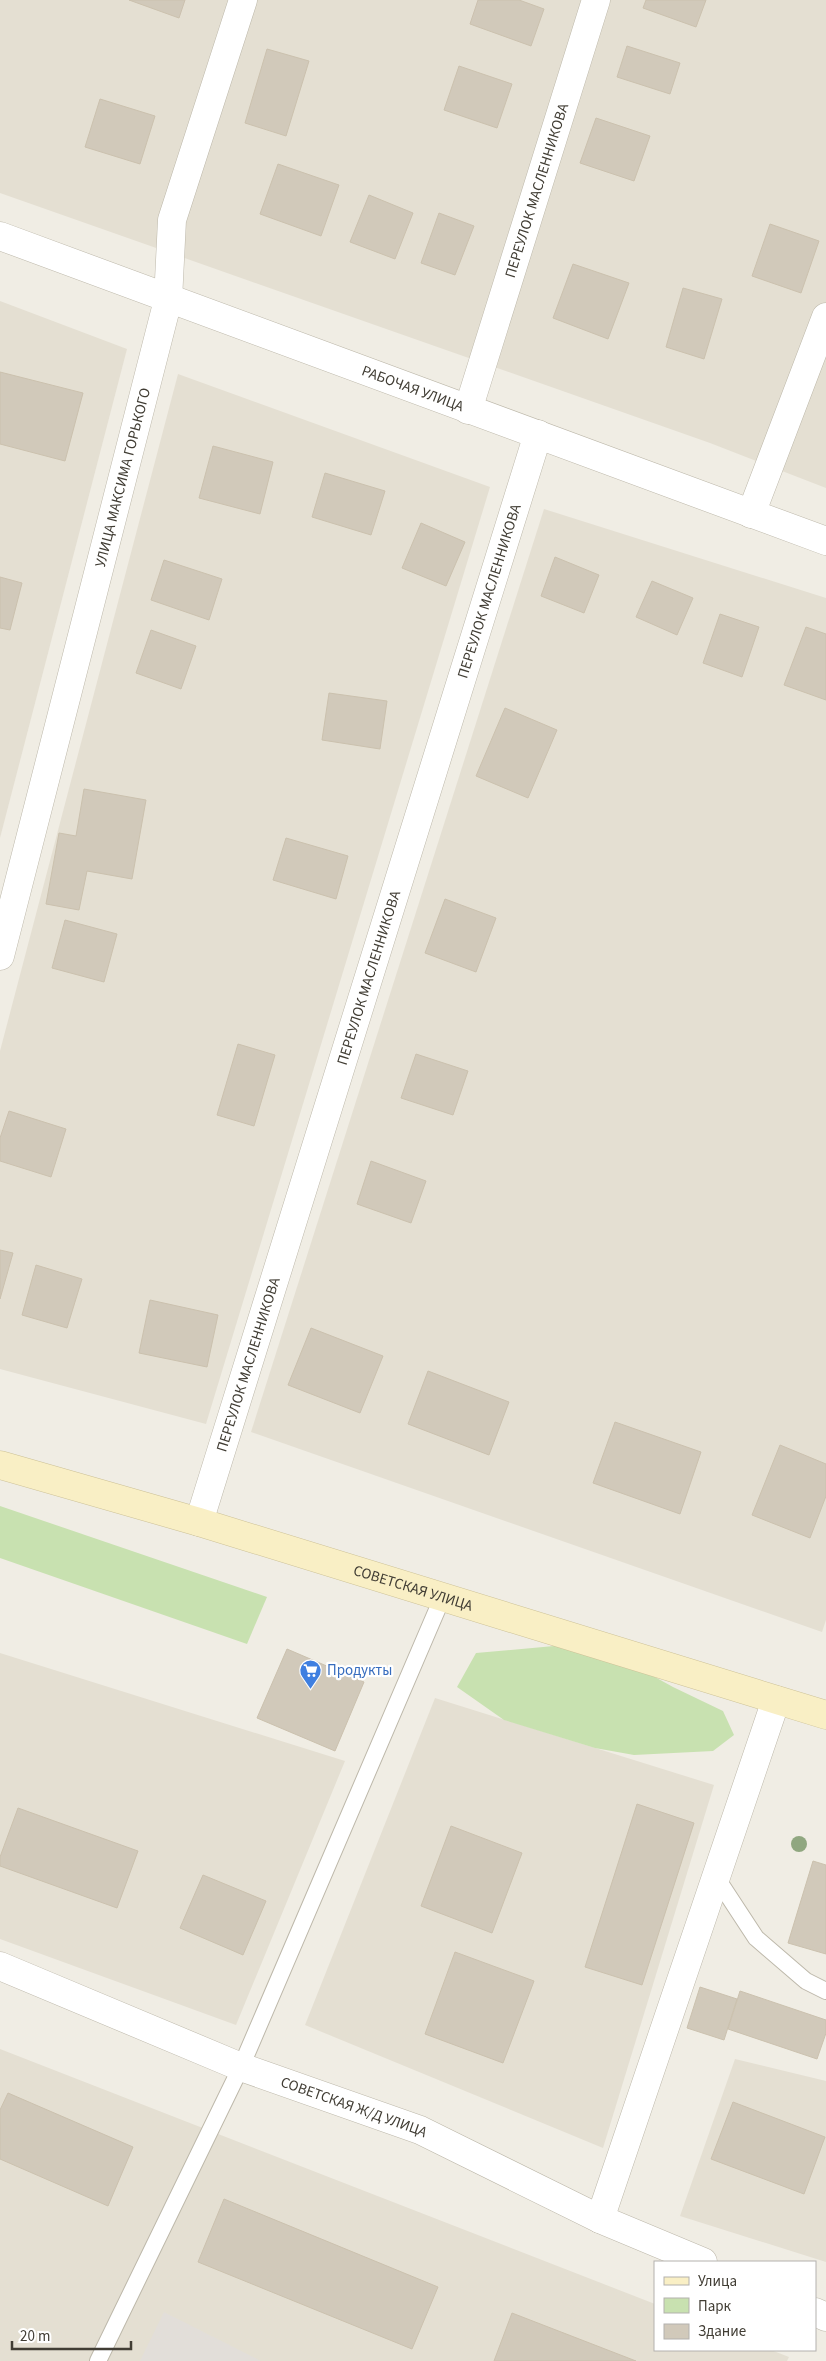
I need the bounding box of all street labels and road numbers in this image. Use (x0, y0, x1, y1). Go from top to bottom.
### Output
street label: ПЕРЕУЛОК МАСЛЕННИКОВА (500, 100, 574, 280)
street label: РАБОЧАЯ УЛИЦА (359, 360, 467, 418)
street label: УЛИЦА МАКСИМА ГОРЬКОГО (90, 386, 156, 570)
street label: ПЕРЕУЛОК МАСЛЕННИКОВА (452, 501, 527, 681)
street label: ПЕРЕУЛОК МАСЛЕННИКОВА (332, 887, 406, 1068)
street label: ПЕРЕУЛОК МАСЛЕННИКОВА (212, 1274, 286, 1454)
street label: СОВЕТСКАЯ УЛИЦА (351, 1560, 476, 1617)
street label: СОВЕТСКАЯ Ж/Д УЛИЦА (278, 2072, 431, 2143)

